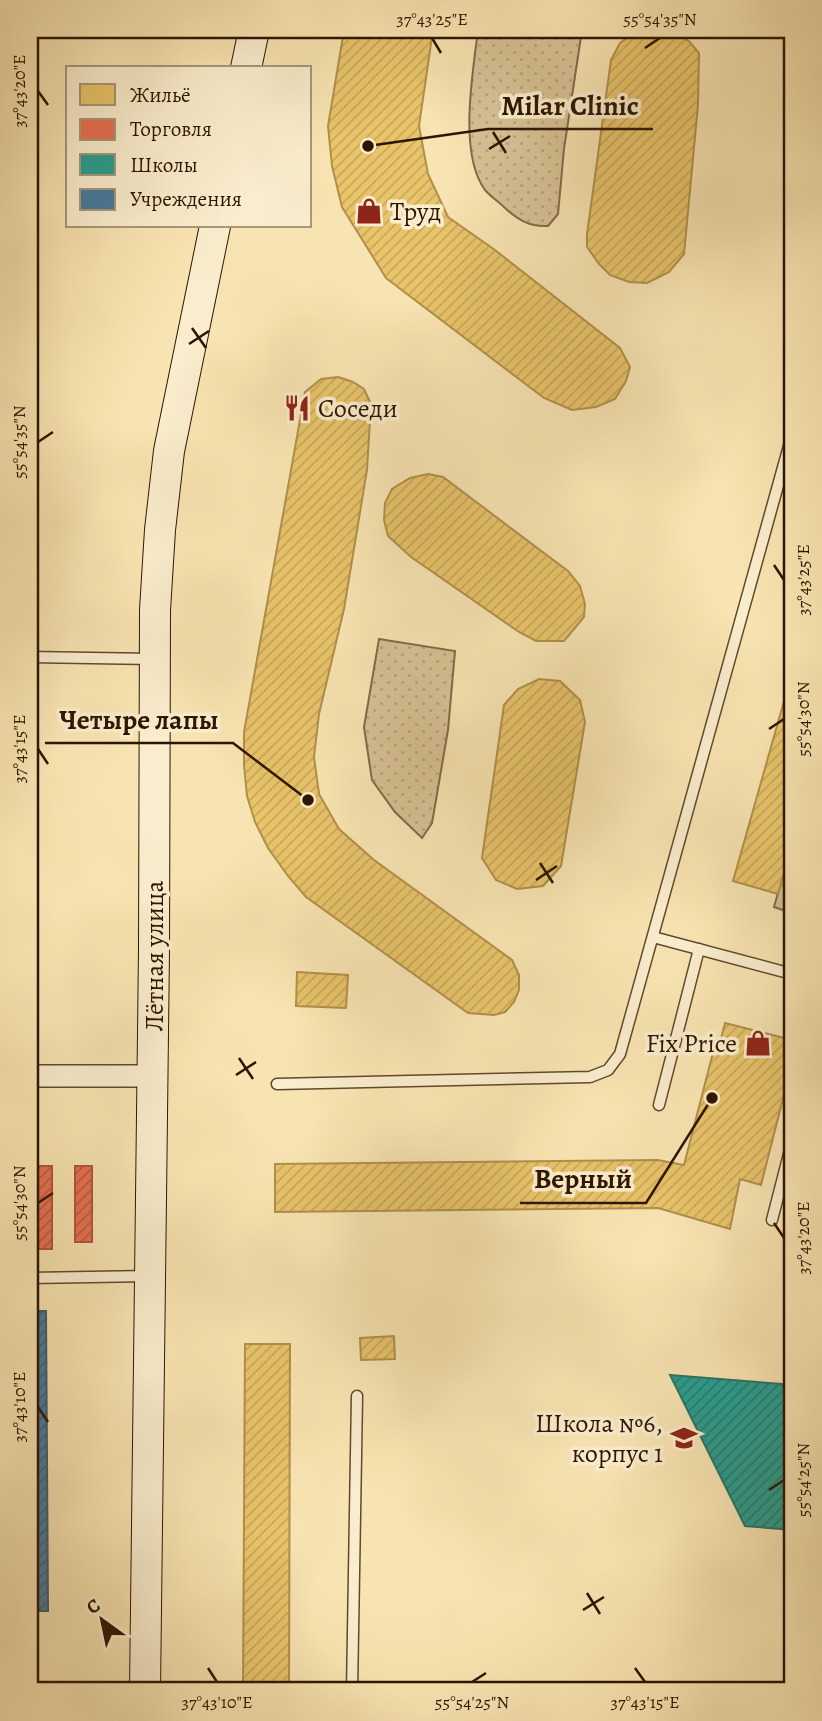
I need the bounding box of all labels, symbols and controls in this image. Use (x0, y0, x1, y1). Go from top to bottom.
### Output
text: 37°43'25"E (396, 7, 468, 31)
text: 55°54'35"N (623, 7, 697, 31)
text: 37°43'20"E (7, 54, 31, 128)
legend (66, 66, 312, 228)
callout: Milar Clinic (488, 80, 653, 129)
text: Жильё (130, 81, 191, 109)
text: Milar Clinic (501, 87, 639, 125)
text: Торговля (130, 115, 212, 143)
text: Школы (130, 151, 198, 179)
text: Учреждения (130, 185, 242, 213)
place label: Труд (390, 194, 441, 229)
shop icon: Труд (354, 196, 384, 226)
place label: Соседи (318, 391, 398, 426)
restaurant icon: Соседи (282, 393, 312, 423)
text: 55°54'35"N (7, 405, 31, 479)
text: 37°43'25"E (791, 544, 815, 616)
text: 55°54'30"N (791, 681, 815, 757)
callout: Четыре лапы (45, 694, 233, 743)
text: Четыре лапы (59, 701, 219, 739)
text: 37°43'15"E (7, 714, 31, 784)
street label: Лётная улица (137, 880, 172, 1032)
place label: Fix Price (646, 1026, 737, 1061)
shop icon: Fix Price (743, 1028, 773, 1058)
callout: Верный (520, 1154, 646, 1203)
text: Верный (534, 1160, 632, 1198)
text: 55°54'30"N (7, 1165, 31, 1241)
text: 37°43'20"E (791, 1201, 815, 1275)
text: 37°43'10"E (7, 1371, 31, 1443)
place label: Школа №6, корпус 1 (535, 1406, 663, 1471)
school or university icon: Школа №6, корпус 1 (669, 1423, 699, 1453)
text: 55°54'25"N (791, 1443, 815, 1517)
north arrow (66, 1584, 136, 1654)
text: С (81, 1592, 105, 1621)
text: 37°43'10"E (181, 1690, 253, 1714)
text: 55°54'25"N (435, 1690, 509, 1714)
text: 37°43'15"E (610, 1690, 680, 1714)

